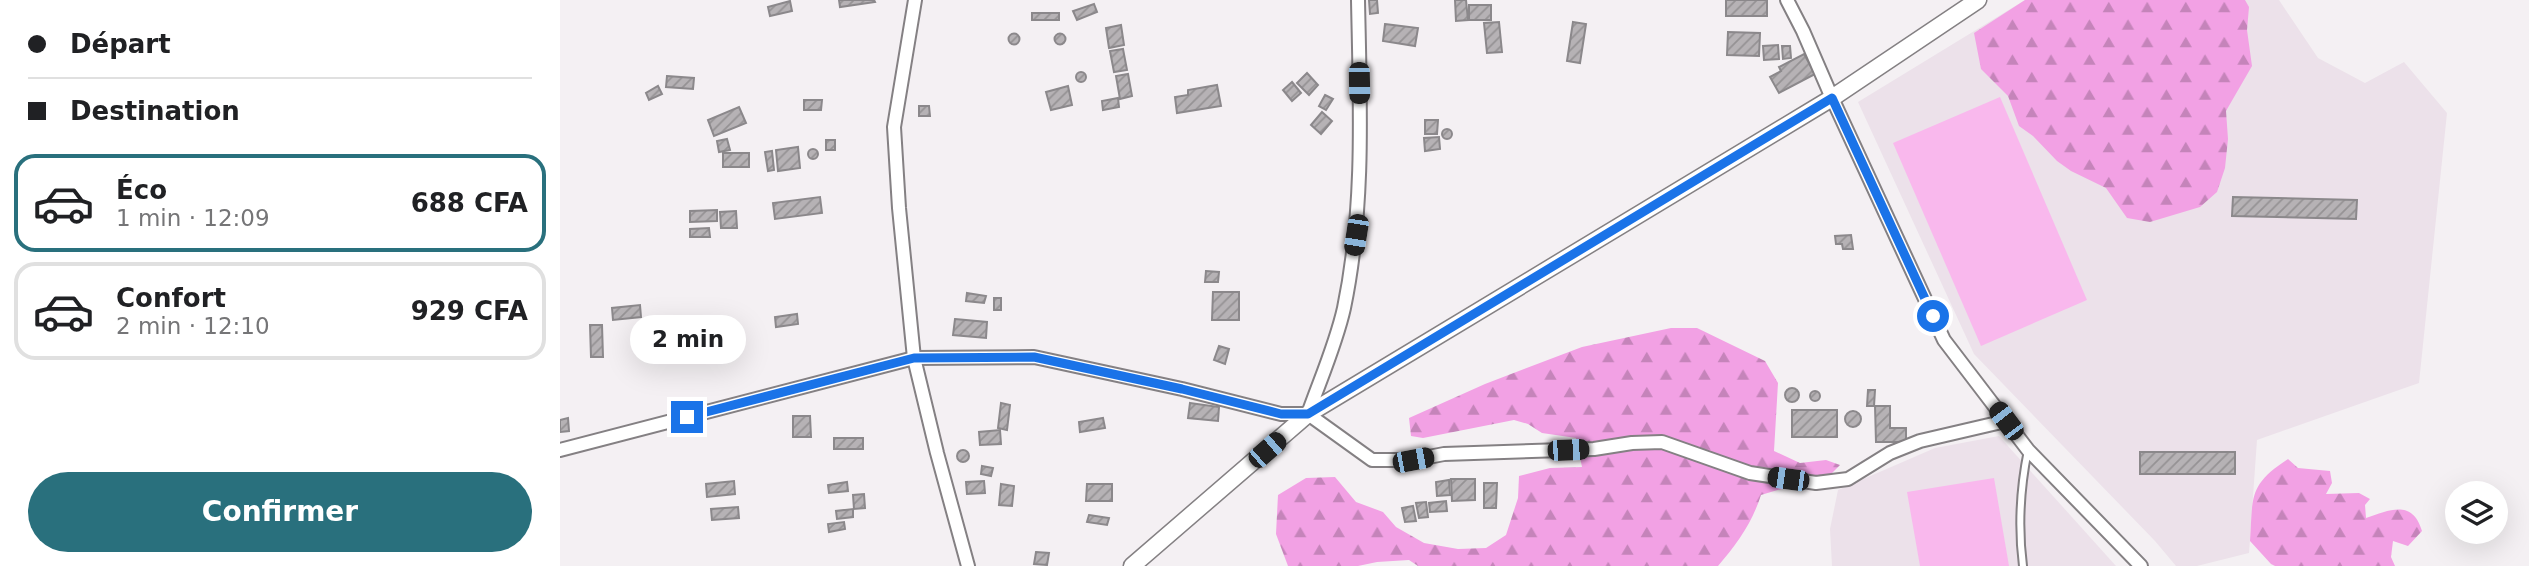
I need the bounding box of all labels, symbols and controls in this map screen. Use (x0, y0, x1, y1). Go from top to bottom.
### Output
text: Départ (70, 29, 171, 59)
car (1349, 62, 1370, 104)
text: Destination (70, 96, 240, 126)
icon: car (32, 172, 95, 235)
text: Éco (116, 175, 167, 205)
text: 688 CFA (411, 188, 528, 218)
text: 1 min · 12:09 (116, 205, 270, 231)
car (1343, 213, 1370, 257)
icon: car (32, 280, 95, 343)
text: Confort (116, 283, 226, 313)
text: 929 CFA (411, 296, 528, 326)
route start (1917, 300, 1949, 332)
text: 2 min · 12:10 (116, 313, 270, 339)
callout: 2 min (629, 316, 745, 364)
text: 2 min (652, 326, 724, 352)
car (1985, 398, 2028, 444)
route end (671, 401, 703, 433)
car (1245, 428, 1290, 472)
car (1547, 439, 1590, 461)
car (1391, 446, 1436, 474)
car (1766, 466, 1811, 492)
button: Confirmer (28, 472, 532, 552)
map controls (2445, 481, 2508, 544)
button: layers (2445, 481, 2508, 544)

